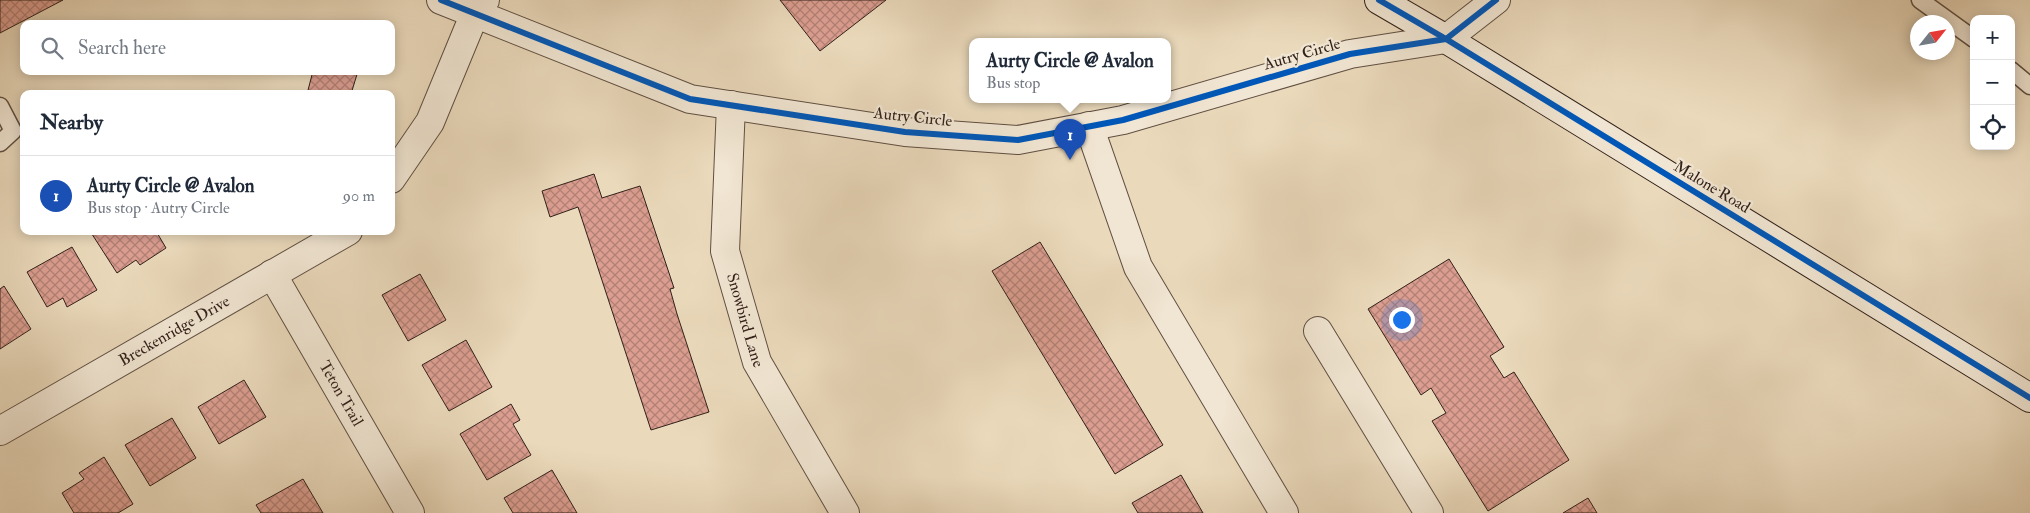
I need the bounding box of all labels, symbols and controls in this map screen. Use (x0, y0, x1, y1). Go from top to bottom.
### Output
north arrow (1910, 15, 1955, 60)
map controls (1970, 15, 2015, 150)
button: + (1970, 15, 2015, 60)
search box (20, 20, 395, 75)
street label: Autry Circle (1260, 33, 1343, 75)
icon: search (38, 34, 66, 62)
text: Search here (78, 36, 166, 60)
popup (969, 38, 1171, 103)
text: Aurty Circle @ Avalon (986, 49, 1154, 73)
button: − (1970, 60, 2015, 105)
text: Bus stop (986, 73, 1040, 93)
street label: Autry Circle (872, 103, 954, 131)
button: locate (1970, 105, 2015, 150)
text: Nearby (40, 109, 103, 136)
pin: 1 (1054, 119, 1086, 160)
street label: Malone Road (1670, 156, 1754, 218)
text: Aurty Circle @ Avalon (87, 174, 254, 198)
text: 1 (53, 186, 59, 206)
text: 90 m (343, 186, 375, 206)
text: Bus stop · Autry Circle (87, 198, 230, 218)
street label: Snowbird Lane (722, 271, 768, 371)
street label: Breckenridge Drive (115, 291, 233, 371)
your location (1389, 307, 1415, 333)
street label: Teton Trail (314, 357, 368, 430)

